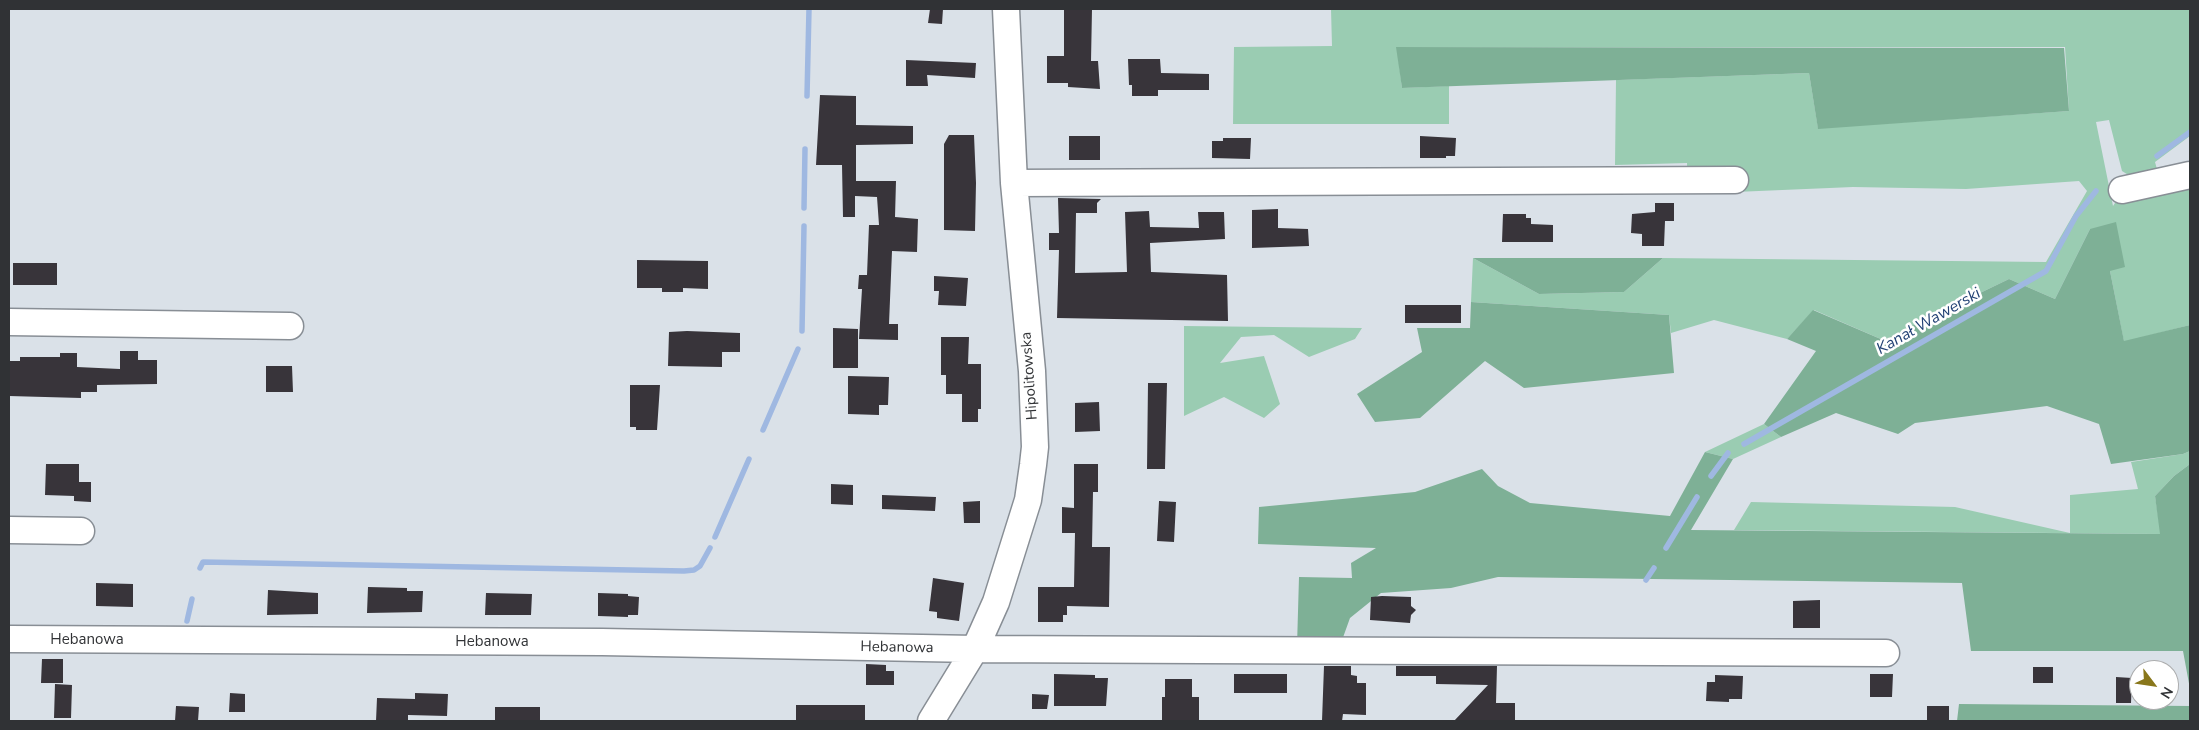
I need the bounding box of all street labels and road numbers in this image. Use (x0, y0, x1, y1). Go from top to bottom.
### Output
street label: Hipolitowska (1018, 331, 1042, 421)
street label: Hebanowa (50, 631, 124, 649)
street label: Hebanowa (455, 633, 529, 651)
street label: Hebanowa (860, 638, 934, 658)

